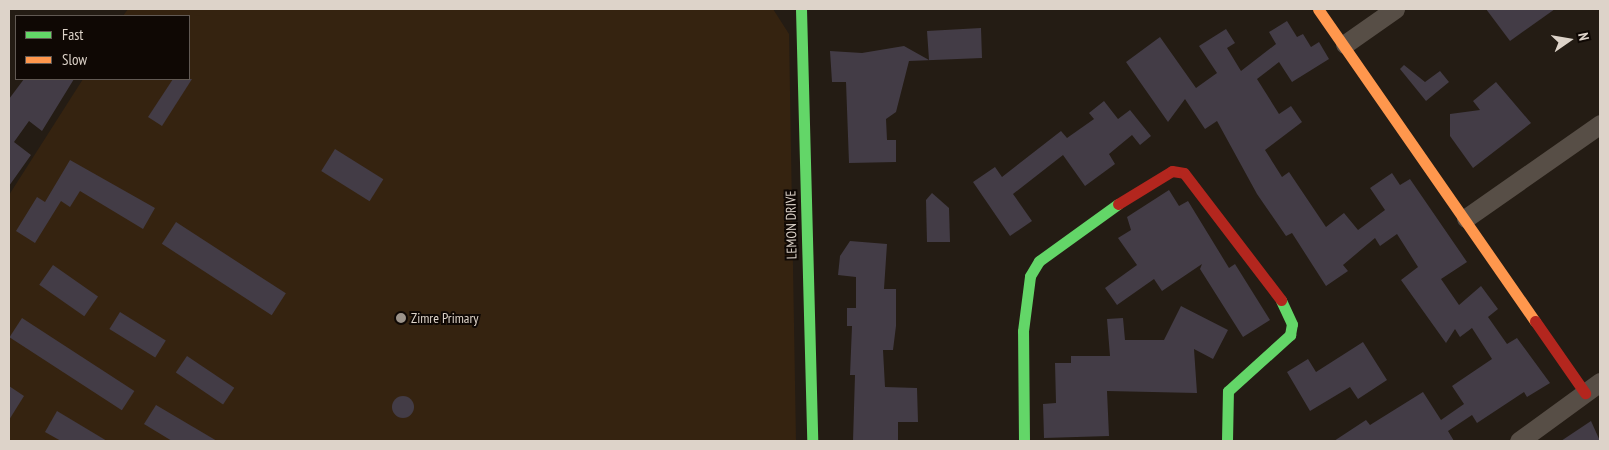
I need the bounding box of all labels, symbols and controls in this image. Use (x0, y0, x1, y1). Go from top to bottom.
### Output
legend (15, 15, 190, 80)
north arrow (1544, 15, 1594, 65)
text: Fast (62, 25, 83, 44)
text: N (1574, 31, 1593, 42)
text: Slow (62, 50, 87, 69)
street label: LEMON DRIVE (782, 190, 800, 260)
place label: Zimre Primary (411, 310, 479, 326)
marker: Zimre Primary (395, 312, 407, 324)

